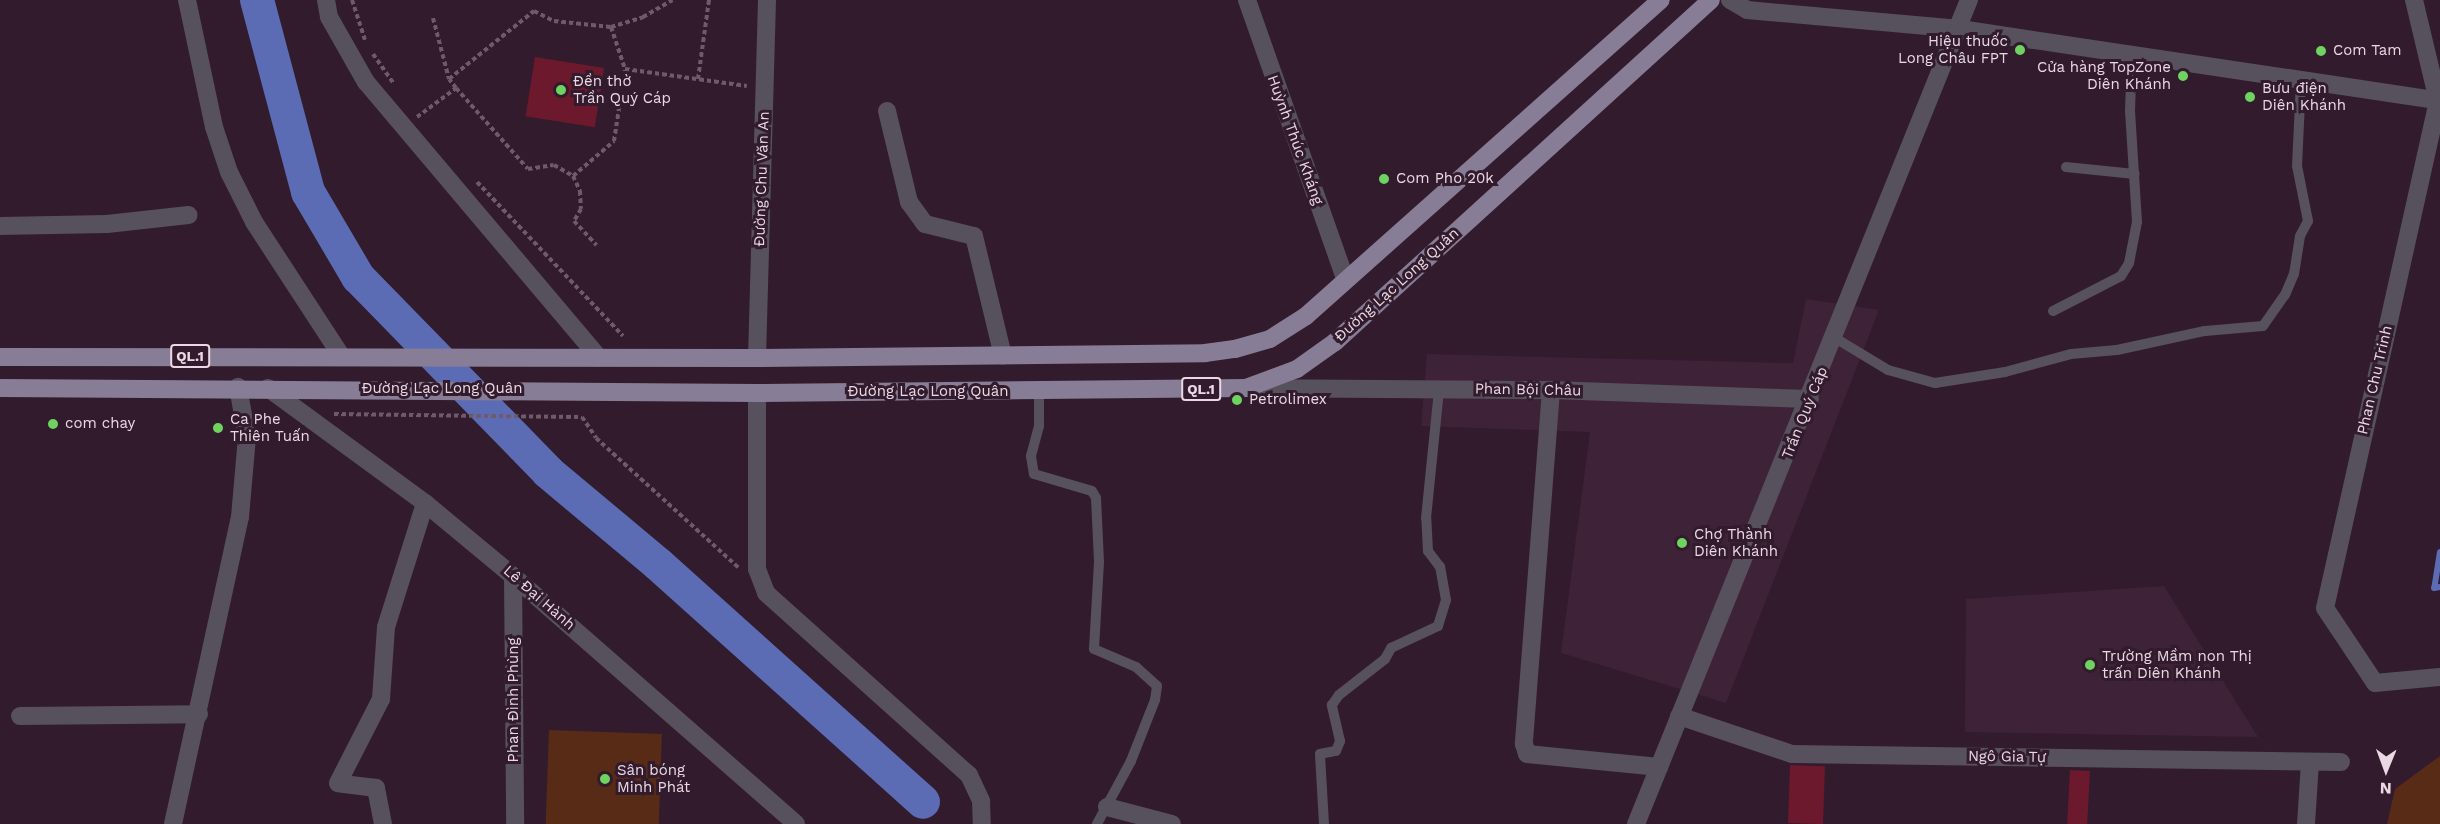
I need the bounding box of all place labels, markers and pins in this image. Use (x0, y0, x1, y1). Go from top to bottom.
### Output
place label: Hiệu thuốc Long Châu FPT (1898, 32, 2008, 67)
place label: Com Tam (2333, 42, 2402, 60)
marker: Hiệu thuốc Long Châu FPT (2013, 43, 2027, 57)
marker: Com Tam (2314, 44, 2328, 58)
place label: Cửa hàng TopZone Diên Khánh (2036, 58, 2171, 93)
marker: Cửa hàng TopZone Diên Khánh (2176, 69, 2190, 83)
place label: Đền thờ Trần Quý Cáp (573, 72, 671, 107)
place label: Bưu điện Diên Khánh (2262, 79, 2346, 114)
marker: Đền thờ Trần Quý Cáp (554, 83, 568, 97)
marker: Bưu điện Diên Khánh (2243, 90, 2257, 104)
place label: Com Pho 20k (1396, 170, 1494, 188)
marker: Com Pho 20k (1377, 172, 1391, 186)
place label: Petrolimex (1249, 391, 1327, 409)
marker: Petrolimex (1230, 393, 1244, 407)
place label: Ca Phe Thiên Tuấn (230, 410, 310, 445)
place label: com chay (65, 415, 135, 433)
marker: com chay (46, 417, 60, 431)
marker: Ca Phe Thiên Tuấn (211, 421, 225, 435)
place label: Chợ Thành Diên Khánh (1694, 525, 1778, 560)
marker: Chợ Thành Diên Khánh (1675, 536, 1689, 550)
place label: Trường Mầm non Thị trấn Diên Khánh (2102, 647, 2252, 682)
marker: Trường Mầm non Thị trấn Diên Khánh (2083, 658, 2097, 672)
place label: Sân bóng Minh Phát (617, 761, 690, 796)
marker: Sân bóng Minh Phát (598, 772, 612, 786)

